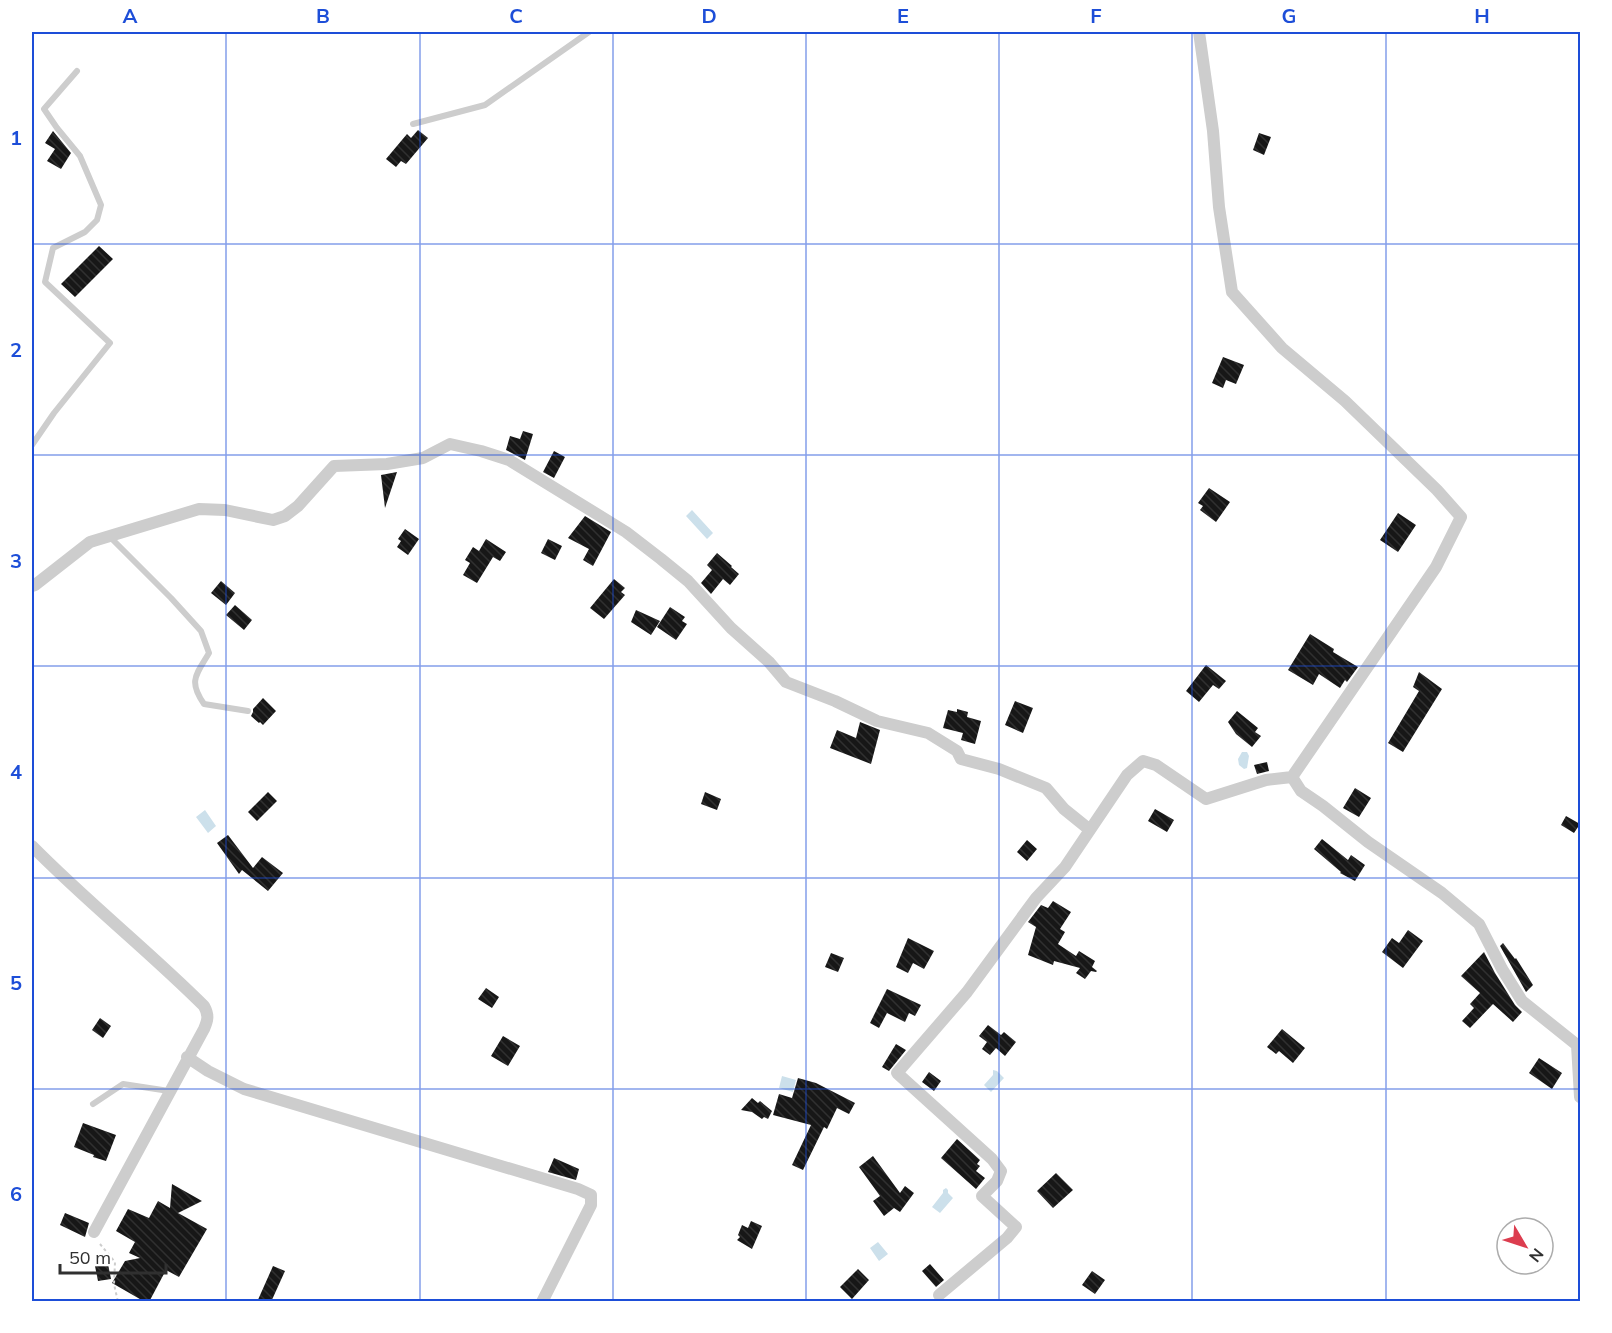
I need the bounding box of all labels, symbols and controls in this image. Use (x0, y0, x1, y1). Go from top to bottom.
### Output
text: A (123, 3, 138, 28)
text: B (316, 3, 330, 28)
text: C (509, 3, 523, 28)
text: D (701, 3, 717, 28)
text: E (897, 3, 909, 28)
text: F (1090, 3, 1102, 28)
text: G (1282, 3, 1296, 28)
text: H (1474, 3, 1490, 28)
text: 1 (10, 125, 22, 150)
text: 2 (10, 337, 22, 362)
text: 3 (10, 548, 22, 573)
text: 4 (10, 759, 22, 784)
text: 5 (10, 970, 22, 995)
text: 6 (10, 1181, 22, 1206)
north arrow (1495, 1216, 1555, 1276)
scale bar (60, 1237, 166, 1275)
text: N (1525, 1244, 1548, 1266)
text: 50 m (69, 1246, 111, 1269)

